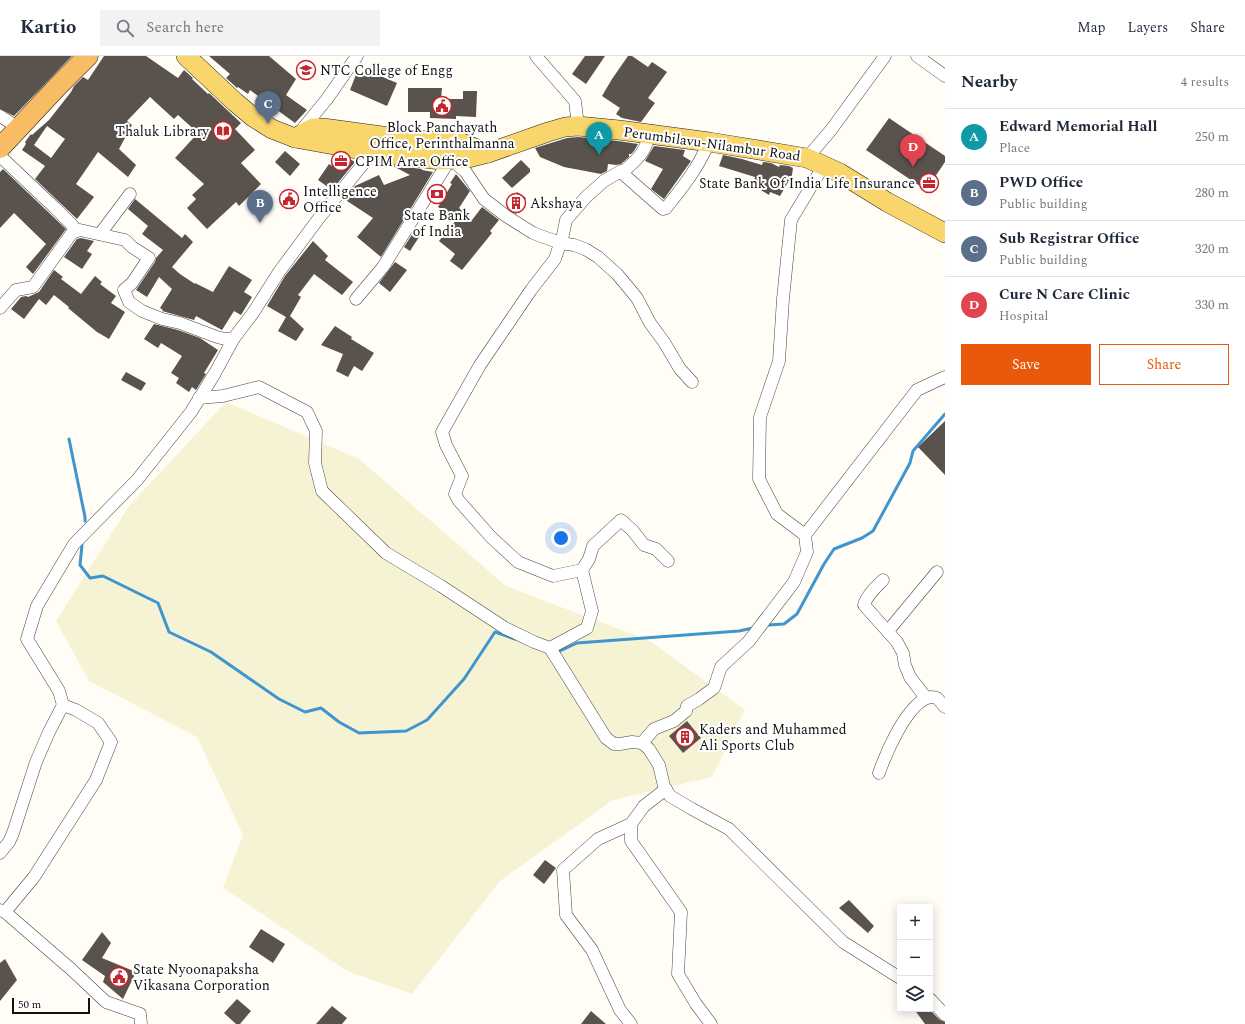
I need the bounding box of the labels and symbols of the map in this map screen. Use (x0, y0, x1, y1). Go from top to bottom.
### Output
school or university icon: NTC College of Engg (295, 59, 317, 81)
place label: NTC College of Engg (320, 60, 453, 81)
pin: C (255, 91, 281, 124)
public building icon: Block Panchayath Office, Perinthalmanna (431, 95, 453, 117)
place label: Block Panchayath Office, Perinthalmanna (369, 117, 515, 154)
library icon: Thaluk Library (212, 120, 234, 142)
place label: Thaluk Library (116, 121, 210, 142)
street label: Perumbilavu-Nilambur Road (622, 121, 802, 167)
pin: A (586, 122, 612, 155)
pin: D (900, 134, 926, 167)
office icon: CPIM Area Office (330, 150, 352, 172)
place label: CPIM Area Office (355, 151, 469, 172)
office icon: State Bank Of India Life Insurance (918, 172, 940, 194)
place label: State Bank Of India Life Insurance (699, 173, 915, 194)
place label: Intelligence Office (303, 181, 377, 218)
bank icon: State Bank of India (426, 183, 448, 205)
public building icon: Intelligence Office (278, 188, 300, 210)
pin: B (247, 190, 273, 223)
building icon: Akshaya (505, 192, 527, 214)
place label: Akshaya (530, 193, 583, 214)
place label: State Bank of India (404, 205, 470, 242)
your location (551, 528, 571, 548)
place label: Kaders and Muhammed Ali Sports Club (699, 719, 847, 756)
building icon: Kaders and Muhammed Ali Sports Club (674, 726, 696, 748)
place label: State Nyoonapaksha Vikasana Corporation (133, 959, 270, 996)
public building icon: State Nyoonapaksha Vikasana Corporation (108, 966, 130, 988)
scale bar (12, 996, 90, 1015)

